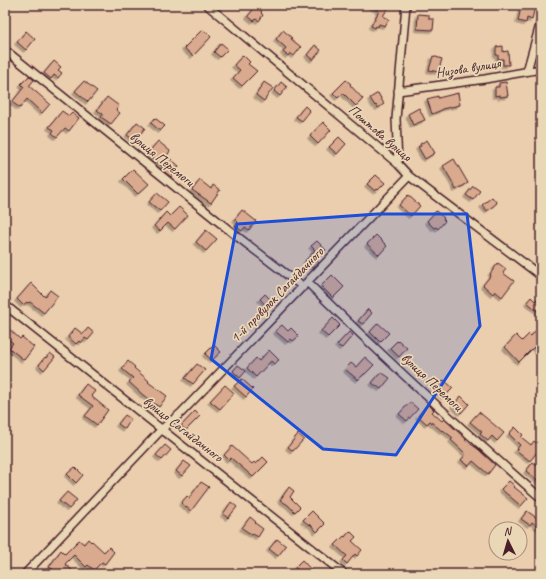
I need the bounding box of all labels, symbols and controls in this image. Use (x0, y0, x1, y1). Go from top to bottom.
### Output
street label: Низова вулиця (434, 54, 503, 81)
street label: Поштова вулиця (345, 101, 416, 166)
street label: вулиця Перемоги (126, 128, 198, 191)
street label: 1-й провулок Сагайдачного (227, 243, 328, 346)
street label: вулиця Перемоги (398, 349, 467, 415)
street label: вулиця Сагайдачного (140, 393, 227, 466)
north arrow (488, 521, 528, 561)
text: N (503, 524, 513, 538)

